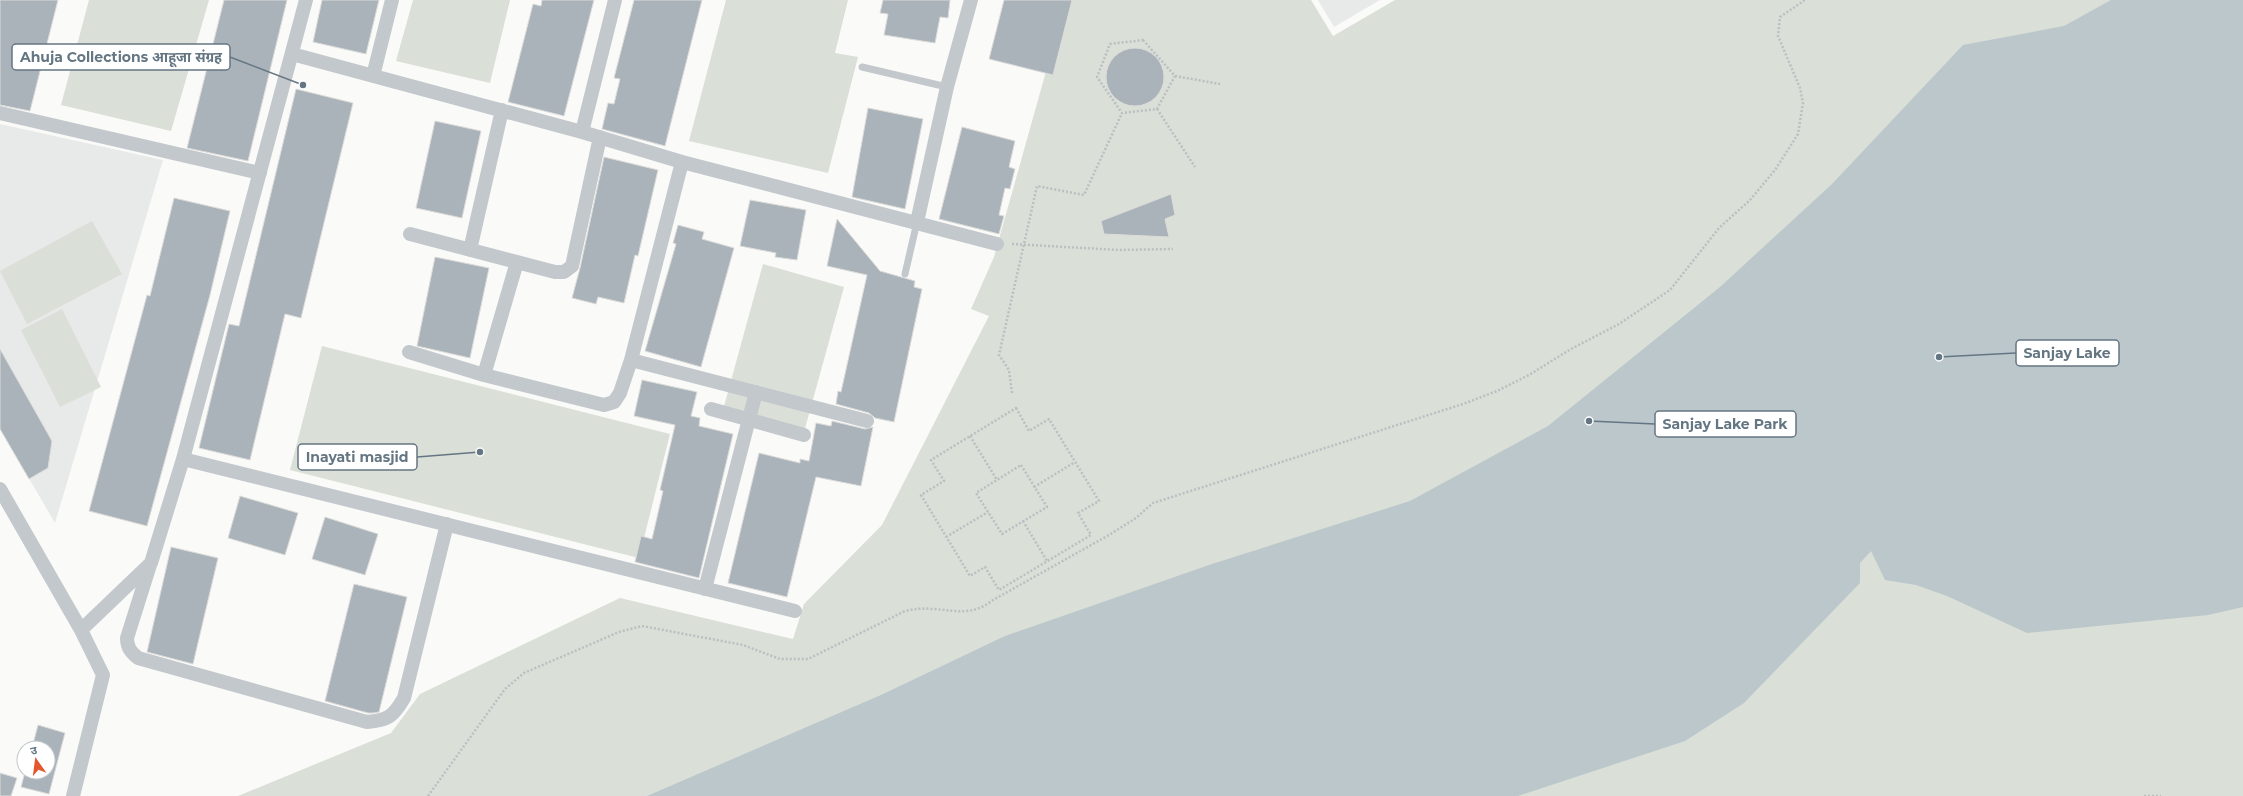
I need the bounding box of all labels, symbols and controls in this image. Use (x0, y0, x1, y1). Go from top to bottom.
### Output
callout: Ahuja Collections आहूजा संग्रह (12, 44, 230, 70)
text: Ahuja Collections आहूजा संग्रह (19, 48, 223, 68)
callout: Sanjay Lake (2016, 340, 2119, 366)
text: Sanjay Lake (2023, 344, 2111, 362)
callout: Sanjay Lake Park (1655, 411, 1796, 437)
text: Sanjay Lake Park (1662, 415, 1788, 433)
callout: Inayati masjid (298, 444, 417, 470)
text: Inayati masjid (306, 448, 408, 466)
north arrow (16, 740, 56, 780)
text: उ (29, 743, 39, 758)

